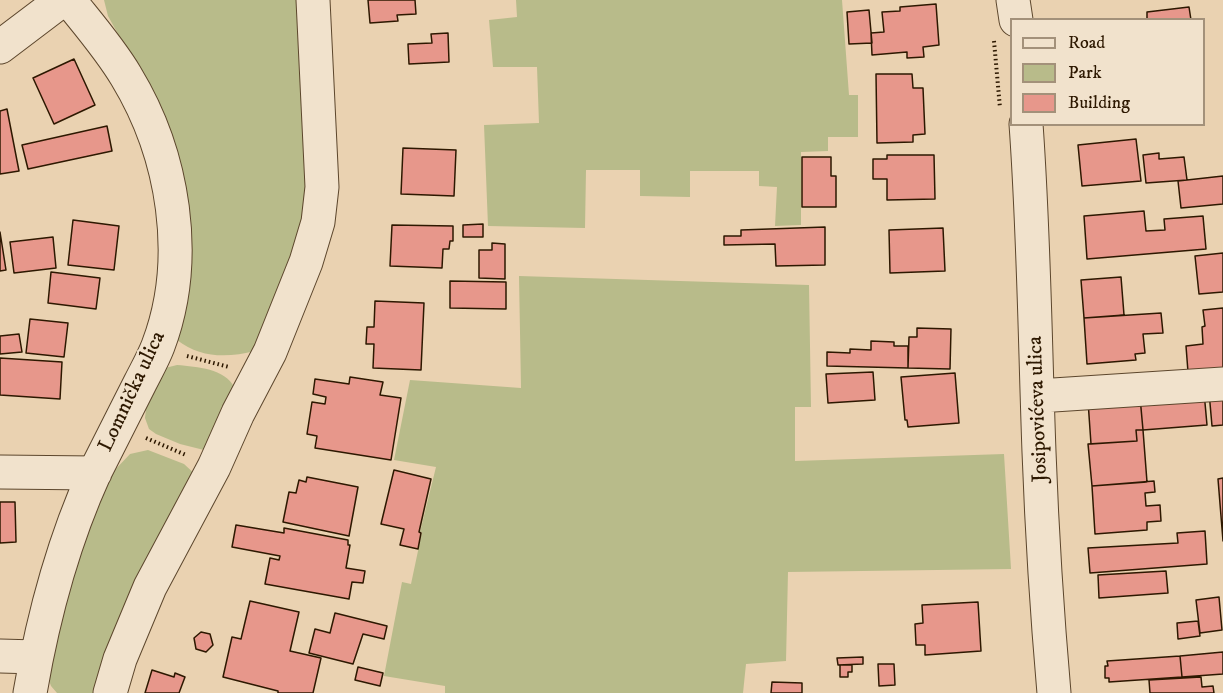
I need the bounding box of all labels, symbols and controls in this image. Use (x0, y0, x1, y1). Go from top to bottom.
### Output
legend (1010, 18, 1205, 126)
text: Road (1068, 32, 1105, 54)
text: Park (1068, 62, 1102, 84)
text: Building (1068, 92, 1130, 114)
street label: Lomnička ulica (94, 328, 172, 456)
street label: Josipovićeva ulica (1024, 335, 1054, 483)

